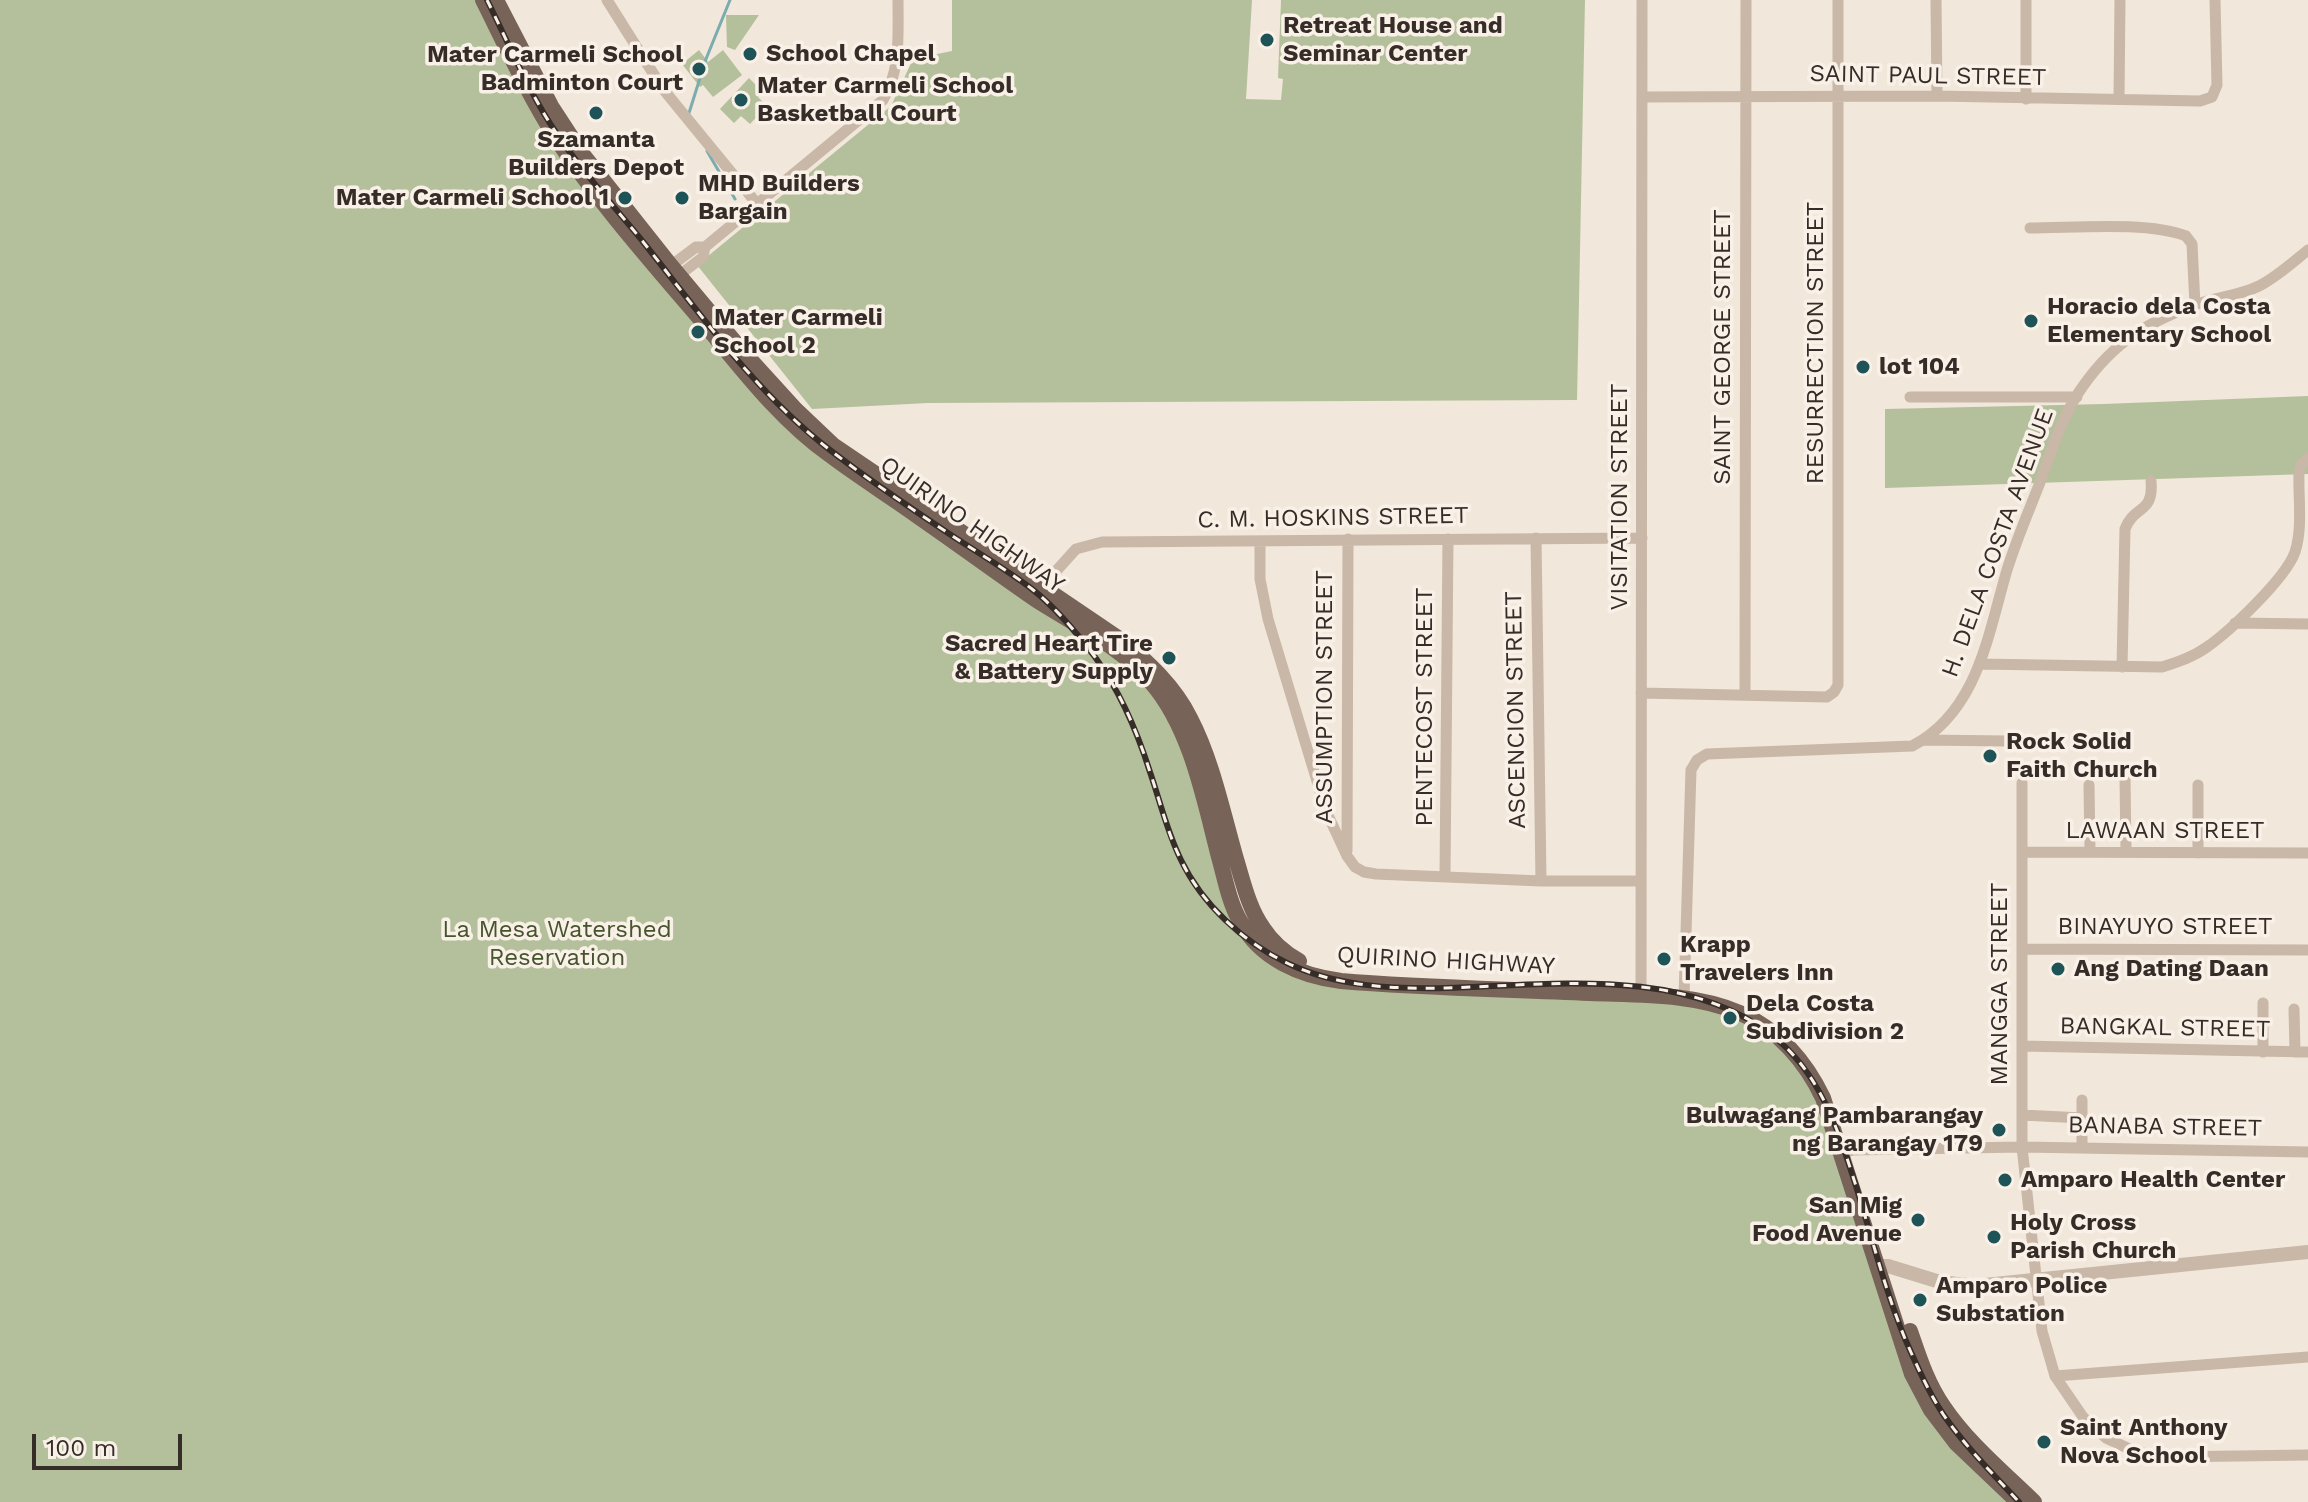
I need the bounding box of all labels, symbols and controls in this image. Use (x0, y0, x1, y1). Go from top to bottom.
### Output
place label: Retreat House and Seminar Center (1283, 12, 1503, 68)
marker: Retreat House and Seminar Center (1258, 31, 1276, 49)
place label: School Chapel (766, 40, 935, 68)
place label: Mater Carmeli School Badminton Court (427, 41, 683, 97)
marker: School Chapel (741, 45, 759, 63)
marker: Mater Carmeli School Badminton Court (690, 60, 708, 78)
street label: SAINT PAUL STREET (1809, 60, 2047, 92)
place label: Mater Carmeli School Basketball Court (757, 72, 1013, 128)
marker: Mater Carmeli School Basketball Court (732, 91, 750, 109)
marker: Szamanta Builders Depot (587, 104, 605, 122)
place label: Szamanta Builders Depot (508, 126, 684, 182)
place label: MHD Builders Bargain (698, 170, 860, 226)
place label: Mater Carmeli School 1 (336, 184, 609, 212)
marker: Mater Carmeli School 1 (616, 189, 634, 207)
marker: MHD Builders Bargain (673, 189, 691, 207)
street label: RESURRECTION STREET (1802, 202, 1830, 484)
street label: SAINT GEORGE STREET (1709, 209, 1737, 485)
place label: Horacio dela Costa Elementary School (2047, 293, 2271, 349)
place label: Mater Carmeli School 2 (714, 304, 883, 360)
marker: Horacio dela Costa Elementary School (2022, 312, 2040, 330)
marker: Mater Carmeli School 2 (689, 323, 707, 341)
place label: lot 104 (1879, 353, 1960, 381)
marker: lot 104 (1854, 358, 1872, 376)
street label: VISITATION STREET (1606, 384, 1634, 610)
street label: H. DELA COSTA AVENUE (1936, 405, 2060, 681)
street label: QUIRINO HIGHWAY (874, 450, 1070, 600)
street label: C. M. HOSKINS STREET (1197, 501, 1469, 535)
street label: ASSUMPTION STREET (1311, 570, 1339, 824)
street label: PENTECOST STREET (1411, 587, 1439, 827)
street label: ASCENCION STREET (1500, 591, 1532, 829)
place label: Sacred Heart Tire & Battery Supply (945, 630, 1153, 686)
marker: Sacred Heart Tire & Battery Supply (1160, 649, 1178, 667)
place label: Rock Solid Faith Church (2006, 728, 2158, 784)
marker: Rock Solid Faith Church (1981, 747, 1999, 765)
street label: LAWAAN STREET (2065, 817, 2265, 845)
street label: MANGGA STREET (1986, 883, 2014, 1085)
street label: BINAYUYO STREET (2057, 913, 2273, 941)
park label: La Mesa Watershed Reservation (442, 916, 672, 972)
place label: Krapp Travelers Inn (1680, 931, 1834, 987)
street label: QUIRINO HIGHWAY (1336, 941, 1556, 981)
marker: Krapp Travelers Inn (1655, 950, 1673, 968)
place label: Ang Dating Daan (2074, 955, 2269, 983)
marker: Ang Dating Daan (2049, 960, 2067, 978)
place label: Dela Costa Subdivision 2 (1746, 990, 1904, 1046)
marker: Dela Costa Subdivision 2 (1721, 1009, 1739, 1027)
street label: BANGKAL STREET (2059, 1012, 2271, 1044)
place label: Bulwagang Pambarangay ng Barangay 179 (1686, 1102, 1983, 1158)
street label: BANABA STREET (2068, 1111, 2262, 1143)
marker: Bulwagang Pambarangay ng Barangay 179 (1990, 1121, 2008, 1139)
place label: Amparo Health Center (2021, 1166, 2285, 1194)
marker: Amparo Health Center (1996, 1171, 2014, 1189)
place label: San Mig Food Avenue (1752, 1192, 1902, 1248)
place label: Holy Cross Parish Church (2010, 1209, 2177, 1265)
marker: San Mig Food Avenue (1909, 1211, 1927, 1229)
marker: Holy Cross Parish Church (1985, 1228, 2003, 1246)
place label: Amparo Police Substation (1936, 1272, 2107, 1328)
marker: Amparo Police Substation (1911, 1291, 1929, 1309)
place label: Saint Anthony Nova School (2060, 1414, 2227, 1470)
scale bar (36, 1418, 186, 1468)
marker: Saint Anthony Nova School (2035, 1433, 2053, 1451)
text: 100 m (46, 1434, 116, 1462)

